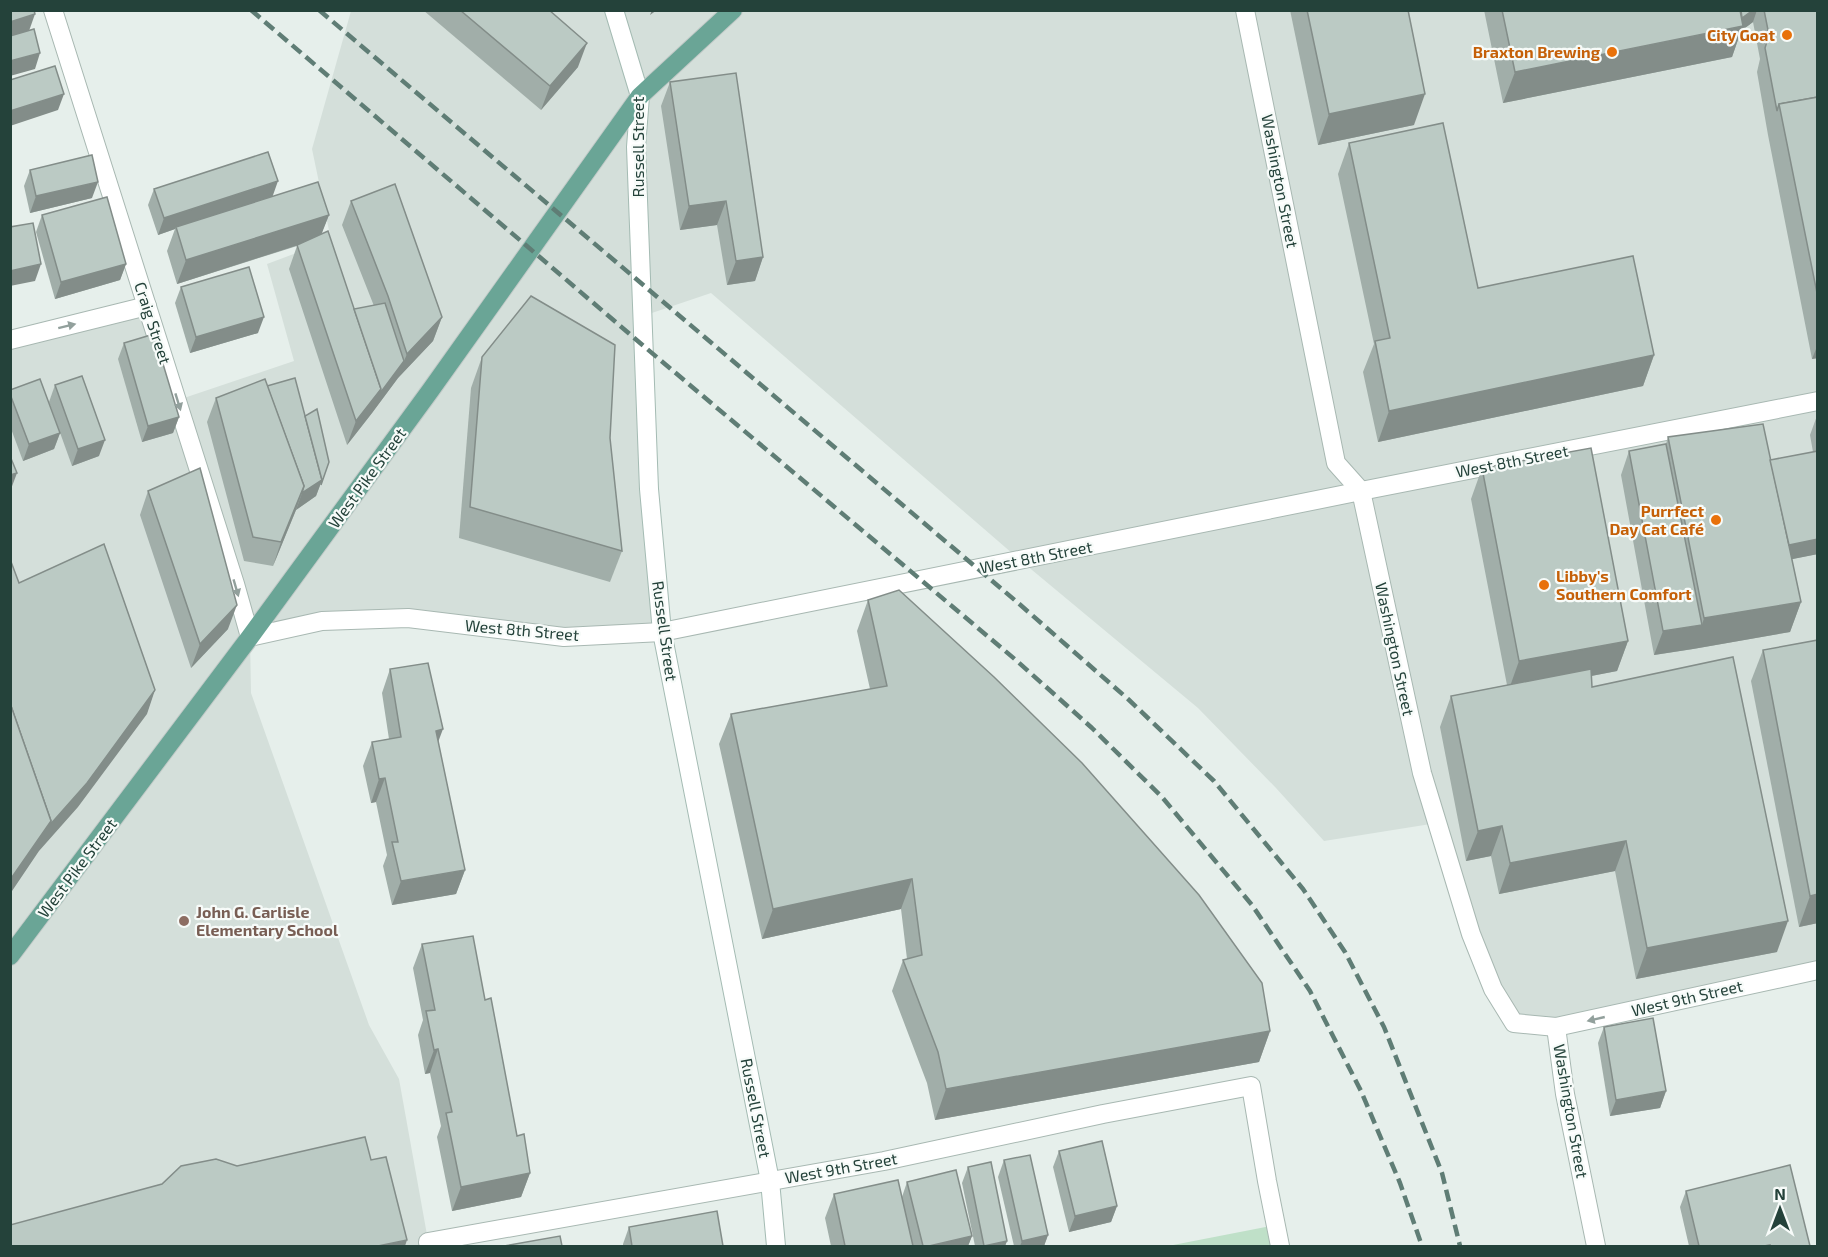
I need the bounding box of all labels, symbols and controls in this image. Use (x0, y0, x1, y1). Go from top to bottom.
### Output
place label: City Goat (1707, 25, 1775, 45)
marker: City Goat (1780, 28, 1794, 42)
place label: Braxton Brewing (1473, 42, 1601, 61)
marker: Braxton Brewing (1605, 45, 1619, 59)
street label: Russell Street (628, 97, 647, 198)
street label: Washington Street (1258, 112, 1303, 249)
street label: Craig Street (131, 279, 176, 366)
one-way arrow (58, 320, 76, 330)
one-way arrow (174, 393, 183, 411)
street label: West Pike Street (324, 424, 409, 532)
street label: West 8th Street (1454, 440, 1570, 481)
place label: Purrfect Day Cat Café (1609, 501, 1704, 539)
marker: Purrfect Day Cat Café (1709, 513, 1723, 527)
street label: West 8th Street (978, 536, 1094, 577)
place label: Libby's Southern Comfort (1556, 566, 1692, 603)
marker: Libby's Southern Comfort (1537, 578, 1551, 592)
one-way arrow (232, 579, 241, 597)
street label: Russell Street (649, 580, 682, 682)
street label: Washington Street (1372, 580, 1419, 717)
street label: West 8th Street (464, 615, 580, 644)
street label: West Pike Street (33, 814, 120, 921)
place label: John G. Carlisle Elementary School (196, 902, 339, 940)
marker: John G. Carlisle Elementary School (177, 914, 191, 928)
street label: West 9th Street (1629, 975, 1744, 1020)
one-way arrow (1587, 1014, 1606, 1024)
street label: Washington Street (1550, 1042, 1593, 1179)
street label: Russell Street (738, 1057, 775, 1159)
street label: West 9th Street (783, 1148, 899, 1187)
north arrow (1750, 1179, 1810, 1239)
text: N (1774, 1184, 1786, 1203)

